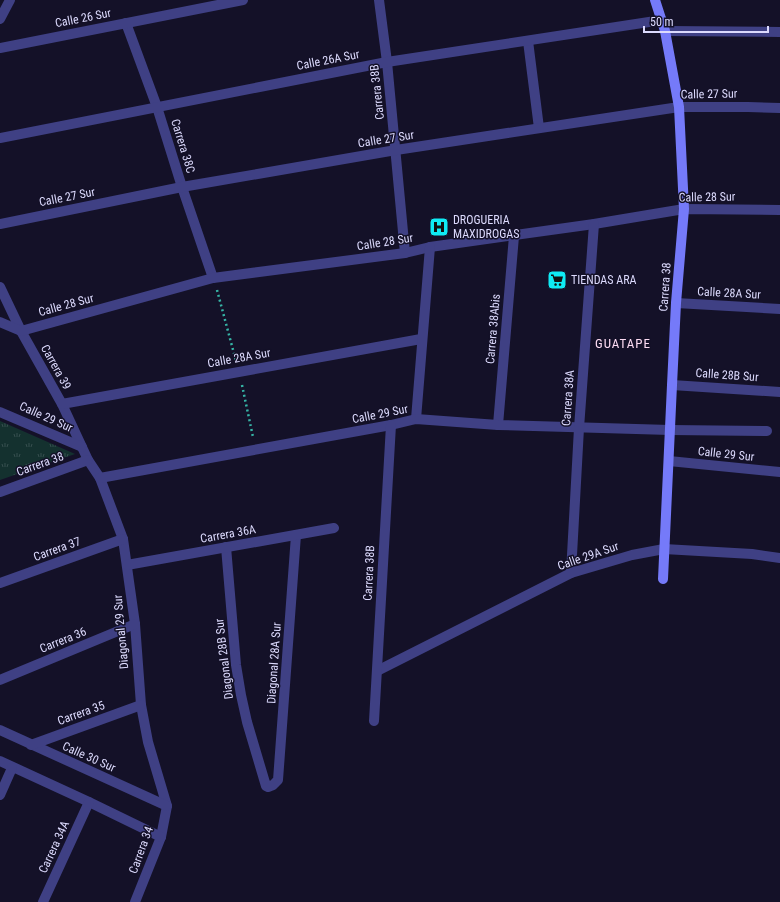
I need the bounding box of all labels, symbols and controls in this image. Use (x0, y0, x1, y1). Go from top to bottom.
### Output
street label: Calle 26 Sur (54, 6, 113, 30)
scale bar (644, 8, 768, 34)
text: 50 m (650, 15, 674, 29)
street label: Calle 26A Sur (295, 47, 361, 73)
street label: Carrera 38B (367, 64, 387, 120)
street label: Calle 27 Sur (681, 87, 738, 101)
street label: Carrera 38C (168, 117, 198, 175)
street label: Calle 27 Sur (357, 128, 415, 150)
street label: Calle 27 Sur (38, 185, 97, 209)
street label: Calle 28 Sur (679, 190, 736, 204)
place label: DROGUERIA MAXIDROGAS (453, 213, 519, 241)
hospital icon: DROGUERIA MAXIDROGAS (428, 216, 450, 238)
street label: Calle 28 Sur (356, 231, 414, 253)
street label: Carrera 38 (656, 262, 674, 312)
supermarket icon: TIENDAS ARA (546, 269, 568, 291)
place label: TIENDAS ARA (571, 273, 637, 287)
street label: Calle 28A Sur (697, 284, 761, 302)
street label: Calle 28 Sur (37, 291, 96, 319)
street label: Carrera 38Abis (483, 293, 503, 365)
district label: GUATAPE (595, 336, 651, 351)
street label: Carrera 39 (38, 342, 74, 392)
street label: Calle 28A Sur (206, 346, 272, 370)
street label: Calle 28B Sur (695, 366, 759, 384)
street label: Carrera 38A (559, 369, 577, 426)
street label: Calle 29 Sur (17, 399, 75, 435)
street label: Calle 29 Sur (351, 402, 410, 426)
street label: Calle 29 Sur (697, 444, 755, 464)
street label: Carrera 38 (15, 449, 66, 479)
street label: Carrera 36A (199, 522, 257, 546)
street label: Carrera 37 (32, 534, 83, 564)
street label: Calle 29A Sur (556, 539, 621, 573)
street label: Carrera 38B (361, 545, 377, 601)
street label: Diagonal 29 Sur (111, 594, 131, 670)
street label: Diagonal 28B Sur (212, 618, 236, 700)
street label: Diagonal 28A Sur (264, 621, 284, 704)
street label: Carrera 36 (38, 624, 88, 656)
street label: Carrera 35 (56, 698, 107, 728)
street label: Calle 30 Sur (60, 739, 118, 775)
street label: Carrera 34A (36, 819, 72, 875)
street label: Carrera 34 (126, 824, 156, 875)

